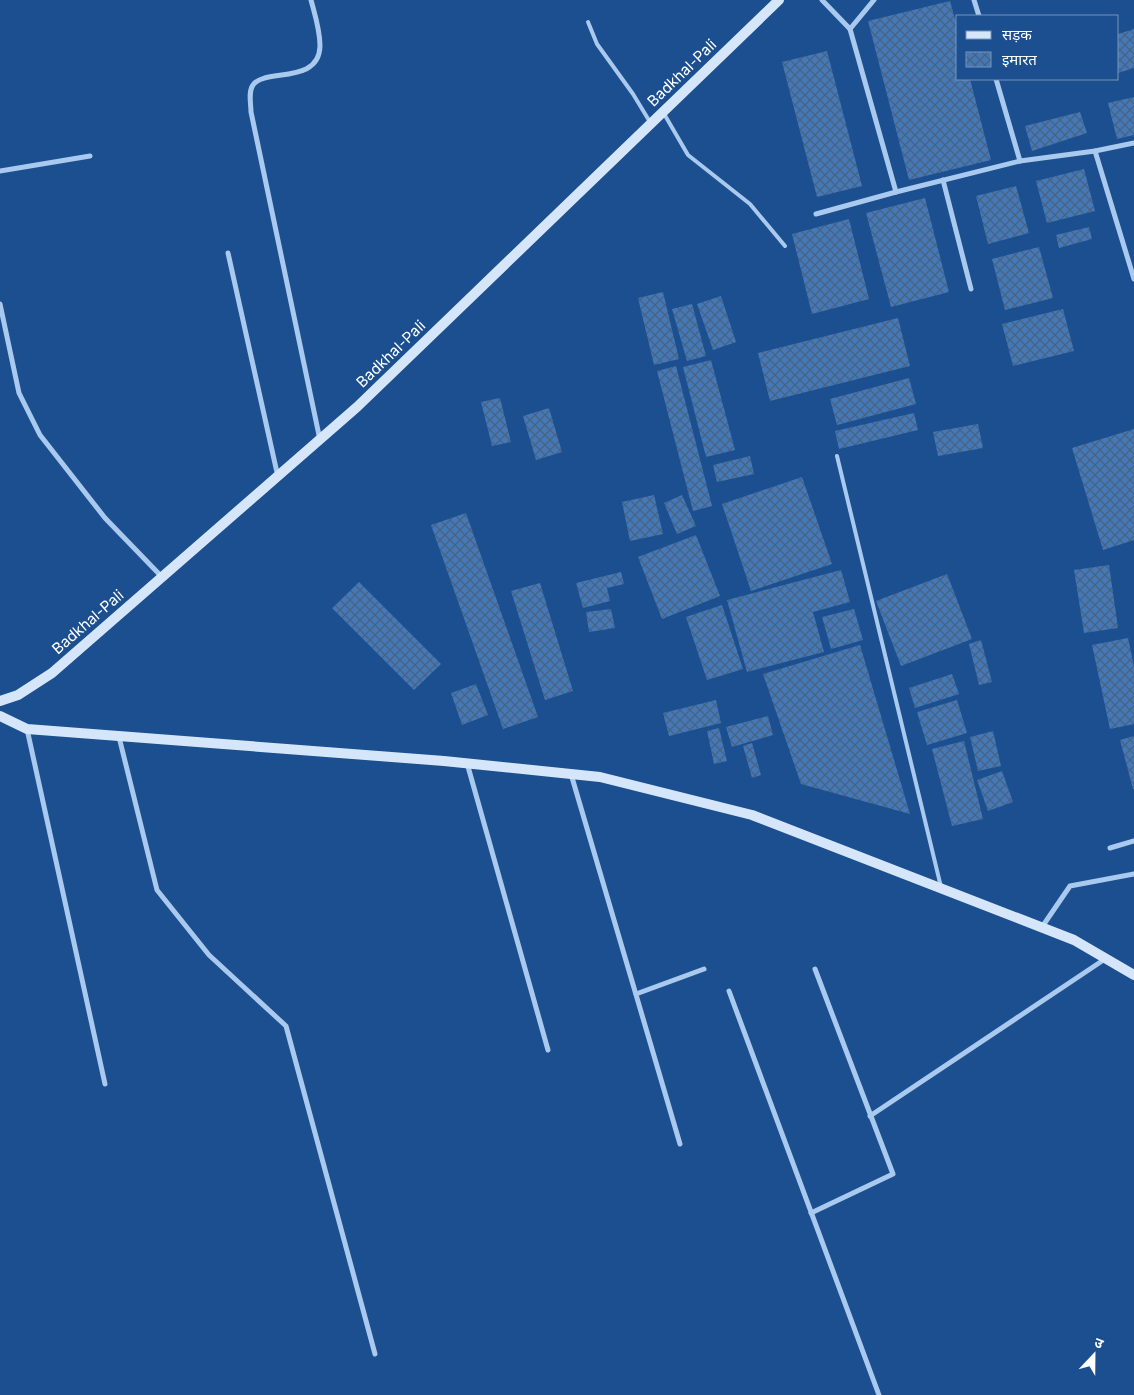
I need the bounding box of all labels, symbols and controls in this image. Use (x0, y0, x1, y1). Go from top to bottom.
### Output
legend (956, 15, 1119, 80)
text: सड़क (1002, 25, 1032, 44)
street label: Badkhal-Pali (643, 35, 720, 110)
text: इमारत (1002, 50, 1037, 69)
street label: Badkhal-Pali (352, 316, 429, 391)
street label: Badkhal-Pali (48, 585, 127, 658)
north arrow (1069, 1330, 1119, 1380)
text: उ (1092, 1333, 1107, 1352)

